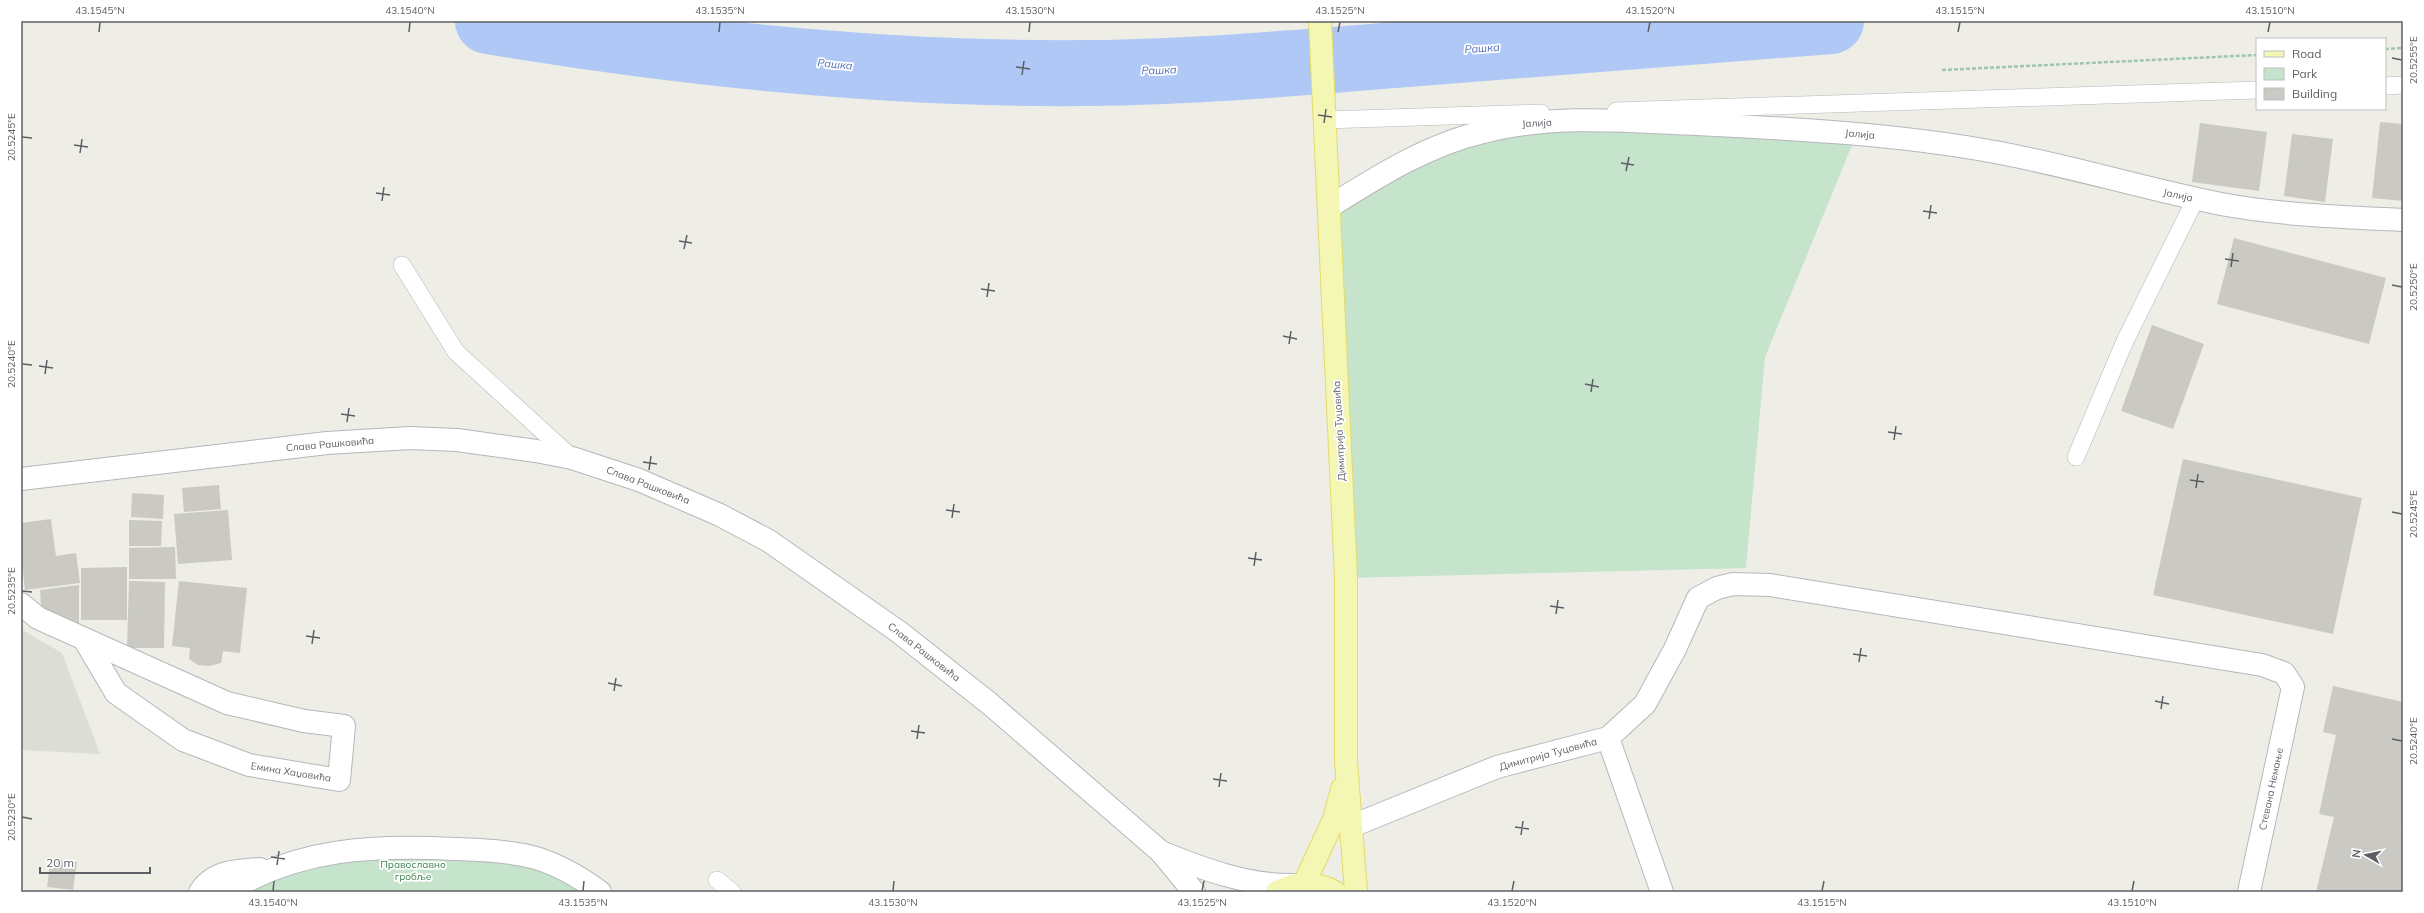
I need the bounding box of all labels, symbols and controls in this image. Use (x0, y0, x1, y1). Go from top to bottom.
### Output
text: 43.1545°N (75, 4, 125, 17)
text: 43.1540°N (385, 4, 435, 17)
text: 43.1535°N (695, 4, 745, 17)
text: 43.1530°N (1005, 4, 1055, 17)
text: 43.1525°N (1315, 4, 1365, 17)
text: 43.1520°N (1625, 4, 1675, 17)
text: 43.1515°N (1935, 4, 1985, 17)
text: 43.1510°N (2245, 4, 2295, 17)
text: 20.5255°E (2407, 36, 2420, 84)
legend (2256, 38, 2386, 110)
water label: Рашка (1464, 40, 1500, 56)
text: Road (2292, 46, 2321, 61)
water label: Рашка (817, 55, 854, 73)
water label: Рашка (1141, 62, 1177, 78)
text: Park (2292, 66, 2318, 81)
text: Building (2292, 86, 2337, 101)
text: 20.5245°E (5, 113, 18, 161)
street label: Јалија (1522, 116, 1552, 130)
street label: Јалија (1845, 126, 1875, 142)
street label: Јалија (2162, 186, 2194, 204)
text: 20.5250°E (2407, 263, 2420, 311)
text: 20.5240°E (5, 340, 18, 388)
street label: Димитрија Туцовића (1330, 380, 1348, 482)
street label: Слава Рашковића (285, 434, 375, 454)
street label: Слава Рашковића (604, 463, 692, 507)
text: 20.5245°E (2407, 490, 2420, 538)
text: 20.5235°E (5, 567, 18, 615)
street label: Слава Рашковића (885, 620, 963, 684)
text: 20.5240°E (2407, 717, 2420, 765)
street label: Димитрија Туцовића (1498, 735, 1598, 773)
street label: Стевана Немање (2256, 746, 2286, 831)
street label: Емина Хаџовића (250, 759, 332, 785)
text: 20.5230°E (5, 793, 18, 841)
north arrow (2346, 835, 2386, 875)
text: N (2349, 848, 2364, 859)
scale bar (40, 849, 150, 875)
text: 20 m (46, 855, 74, 870)
park label: Православно гробље (380, 858, 446, 883)
text: 43.1540°N (248, 896, 298, 909)
text: 43.1535°N (558, 896, 608, 909)
text: 43.1530°N (868, 896, 918, 909)
text: 43.1525°N (1177, 896, 1227, 909)
text: 43.1520°N (1487, 896, 1537, 909)
text: 43.1515°N (1797, 896, 1847, 909)
text: 43.1510°N (2107, 896, 2157, 909)

